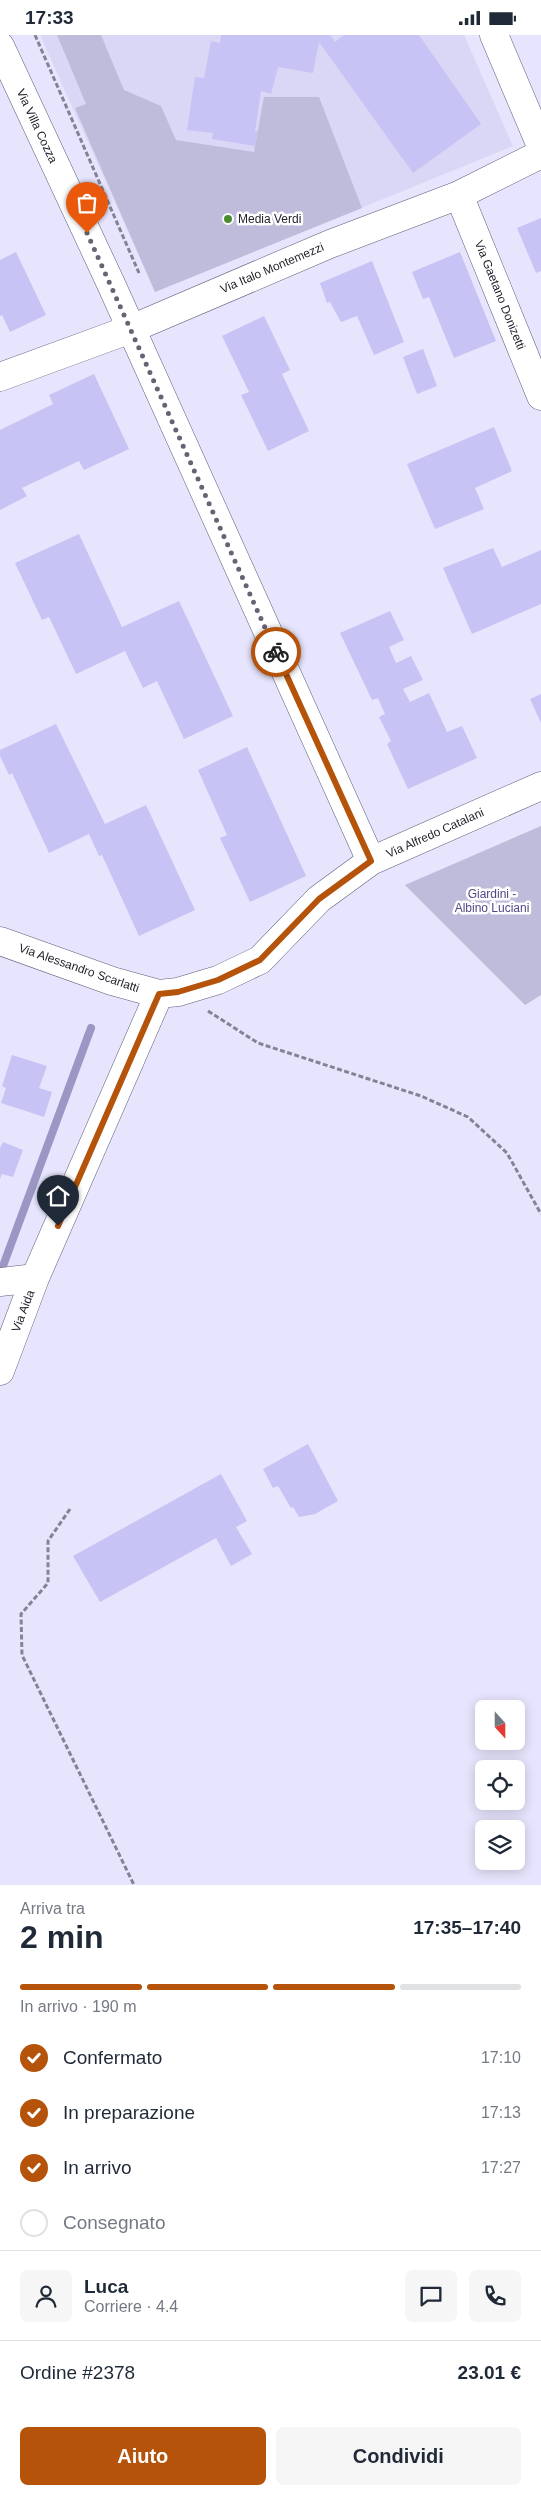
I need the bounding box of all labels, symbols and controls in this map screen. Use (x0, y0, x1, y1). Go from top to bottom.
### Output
text: 17:33 (25, 7, 74, 28)
street label: Via Villa Cozza (14, 87, 60, 166)
pin (66, 182, 108, 233)
icon: bag (73, 189, 101, 217)
place label: Media Verdi (238, 212, 301, 226)
marker: Media Verdi (222, 213, 234, 225)
street label: Via Gaetano Donizetti (472, 238, 528, 352)
street label: Via Italo Montemezzi (218, 240, 326, 296)
courier (251, 627, 301, 677)
icon: bike (262, 638, 290, 666)
street label: Via Alfredo Catalani (384, 805, 486, 861)
park label: Giardini - Albino Luciani (455, 887, 529, 915)
street label: Via Alessandro Scarlatti (17, 941, 141, 995)
pin (37, 1175, 79, 1226)
icon: home (44, 1182, 72, 1210)
street label: Via Aida (9, 1288, 38, 1334)
north arrow (475, 1700, 525, 1750)
map controls (475, 1700, 525, 1870)
button: locate (475, 1760, 525, 1810)
button: layers (475, 1820, 525, 1870)
text: Arriva tra (20, 1900, 85, 1917)
text: 17:35–17:40 (413, 1917, 521, 1938)
text: 2 min (20, 1919, 104, 1955)
text: In arrivo · 190 m (20, 1998, 136, 2015)
icon: check (20, 2044, 48, 2072)
text: Confermato (63, 2047, 162, 2068)
text: 17:10 (481, 2049, 521, 2066)
icon: check (20, 2099, 48, 2127)
text: In preparazione (63, 2102, 195, 2123)
text: 17:13 (481, 2104, 521, 2121)
icon: check (20, 2154, 48, 2182)
text: In arrivo (63, 2157, 132, 2178)
text: 17:27 (481, 2159, 521, 2176)
text: Consegnato (63, 2212, 165, 2233)
button: person (20, 2270, 72, 2322)
button: chat (405, 2270, 457, 2322)
button: phone (469, 2270, 521, 2322)
text: Luca (84, 2276, 128, 2297)
text: Corriere · 4.4 (84, 2298, 178, 2315)
text: Ordine #2378 (20, 2362, 135, 2383)
text: 23.01 € (458, 2362, 521, 2383)
button: Aiuto (20, 2427, 266, 2485)
button: Condividi (276, 2427, 521, 2485)

